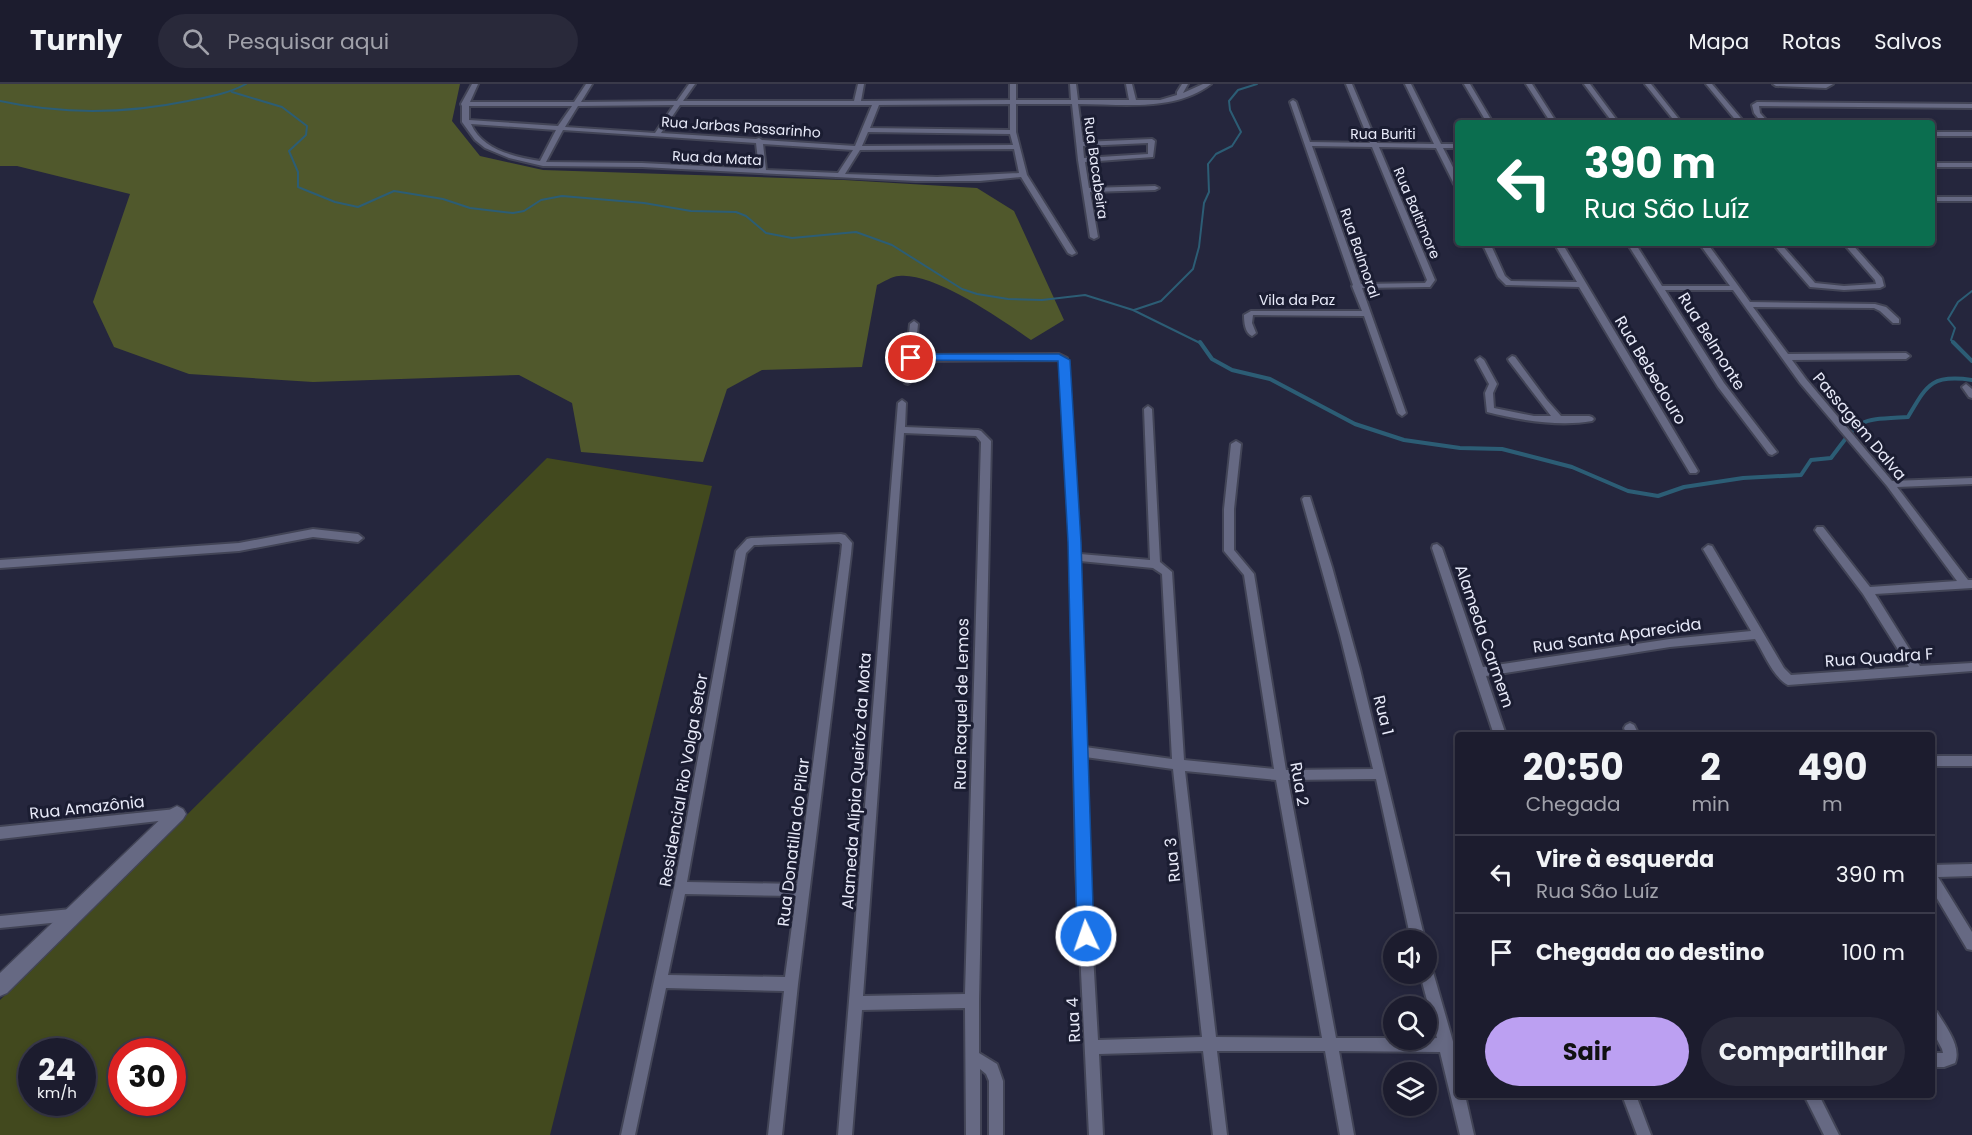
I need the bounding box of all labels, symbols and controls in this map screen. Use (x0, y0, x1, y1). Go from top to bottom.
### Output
search box (158, 14, 578, 68)
text: Turnly (30, 21, 122, 60)
icon: search (179, 25, 212, 58)
text: Pesquisar aqui (227, 26, 389, 57)
text: Mapa (1688, 27, 1749, 56)
text: Rotas (1782, 27, 1841, 56)
text: Salvos (1874, 27, 1942, 56)
street label: Rua Jarbas Passarinho (661, 111, 822, 143)
street label: Rua Bacabeira (1079, 116, 1113, 220)
street label: Rua Buriti (1350, 124, 1416, 144)
text: 390 m (1584, 134, 1716, 193)
icon: left (1485, 144, 1563, 222)
street label: Rua da Mata (672, 146, 762, 170)
street label: Rua Baltimore (1389, 164, 1445, 262)
text: Rua São Luíz (1584, 190, 1750, 227)
street label: Rua Balmoral (1335, 205, 1385, 301)
street label: Rua Belmonte (1672, 288, 1751, 395)
street label: Vila da Paz (1259, 290, 1335, 310)
street label: Rua Bebedouro (1609, 312, 1692, 429)
pin (885, 332, 936, 383)
icon: arrive (894, 341, 927, 374)
street label: Passagem Dalva (1807, 367, 1912, 485)
street label: Alameda Carmem (1449, 562, 1520, 711)
street label: Rua Santa Aparecida (1531, 612, 1703, 659)
street label: Rua Raquel de Lemos (949, 618, 974, 790)
street label: Rua Quadra F (1824, 642, 1934, 673)
street label: Alameda Alípia Queiróz da Mota (836, 652, 877, 910)
street label: Residencial Rio Volga Setor (653, 672, 714, 888)
street label: Rua 1 (1367, 693, 1400, 737)
text: 20:50 (1523, 742, 1624, 793)
text: 2 (1700, 742, 1721, 793)
text: 490 (1797, 742, 1867, 793)
street label: Rua Donatilla do Pilar (772, 756, 815, 928)
street label: Rua 2 (1284, 760, 1315, 808)
street label: Rua Amazônia (28, 790, 146, 825)
text: Chegada (1526, 790, 1621, 818)
text: min (1691, 790, 1730, 818)
text: m (1822, 790, 1843, 818)
street label: Rua 3 (1159, 837, 1186, 883)
text: Vire à esquerda (1536, 844, 1714, 875)
icon: left (1485, 858, 1518, 891)
text: 390 m (1836, 859, 1905, 890)
text: Rua São Luíz (1536, 877, 1659, 905)
position arrow (1054, 904, 1118, 968)
map controls (1383, 930, 1437, 1116)
button: sound (1383, 930, 1437, 984)
icon: arrive (1485, 936, 1518, 969)
text: Chegada ao destino (1536, 937, 1764, 968)
text: 100 m (1842, 937, 1905, 968)
button: search (1383, 996, 1437, 1050)
street label: Rua 4 (1061, 997, 1086, 1043)
button: Sair (1485, 1017, 1689, 1086)
button: Compartilhar (1701, 1017, 1905, 1086)
speed limit sign: 30 (108, 1038, 186, 1116)
text: 24 (38, 1048, 76, 1091)
button: layers (1383, 1062, 1437, 1116)
text: km/h (37, 1082, 77, 1103)

